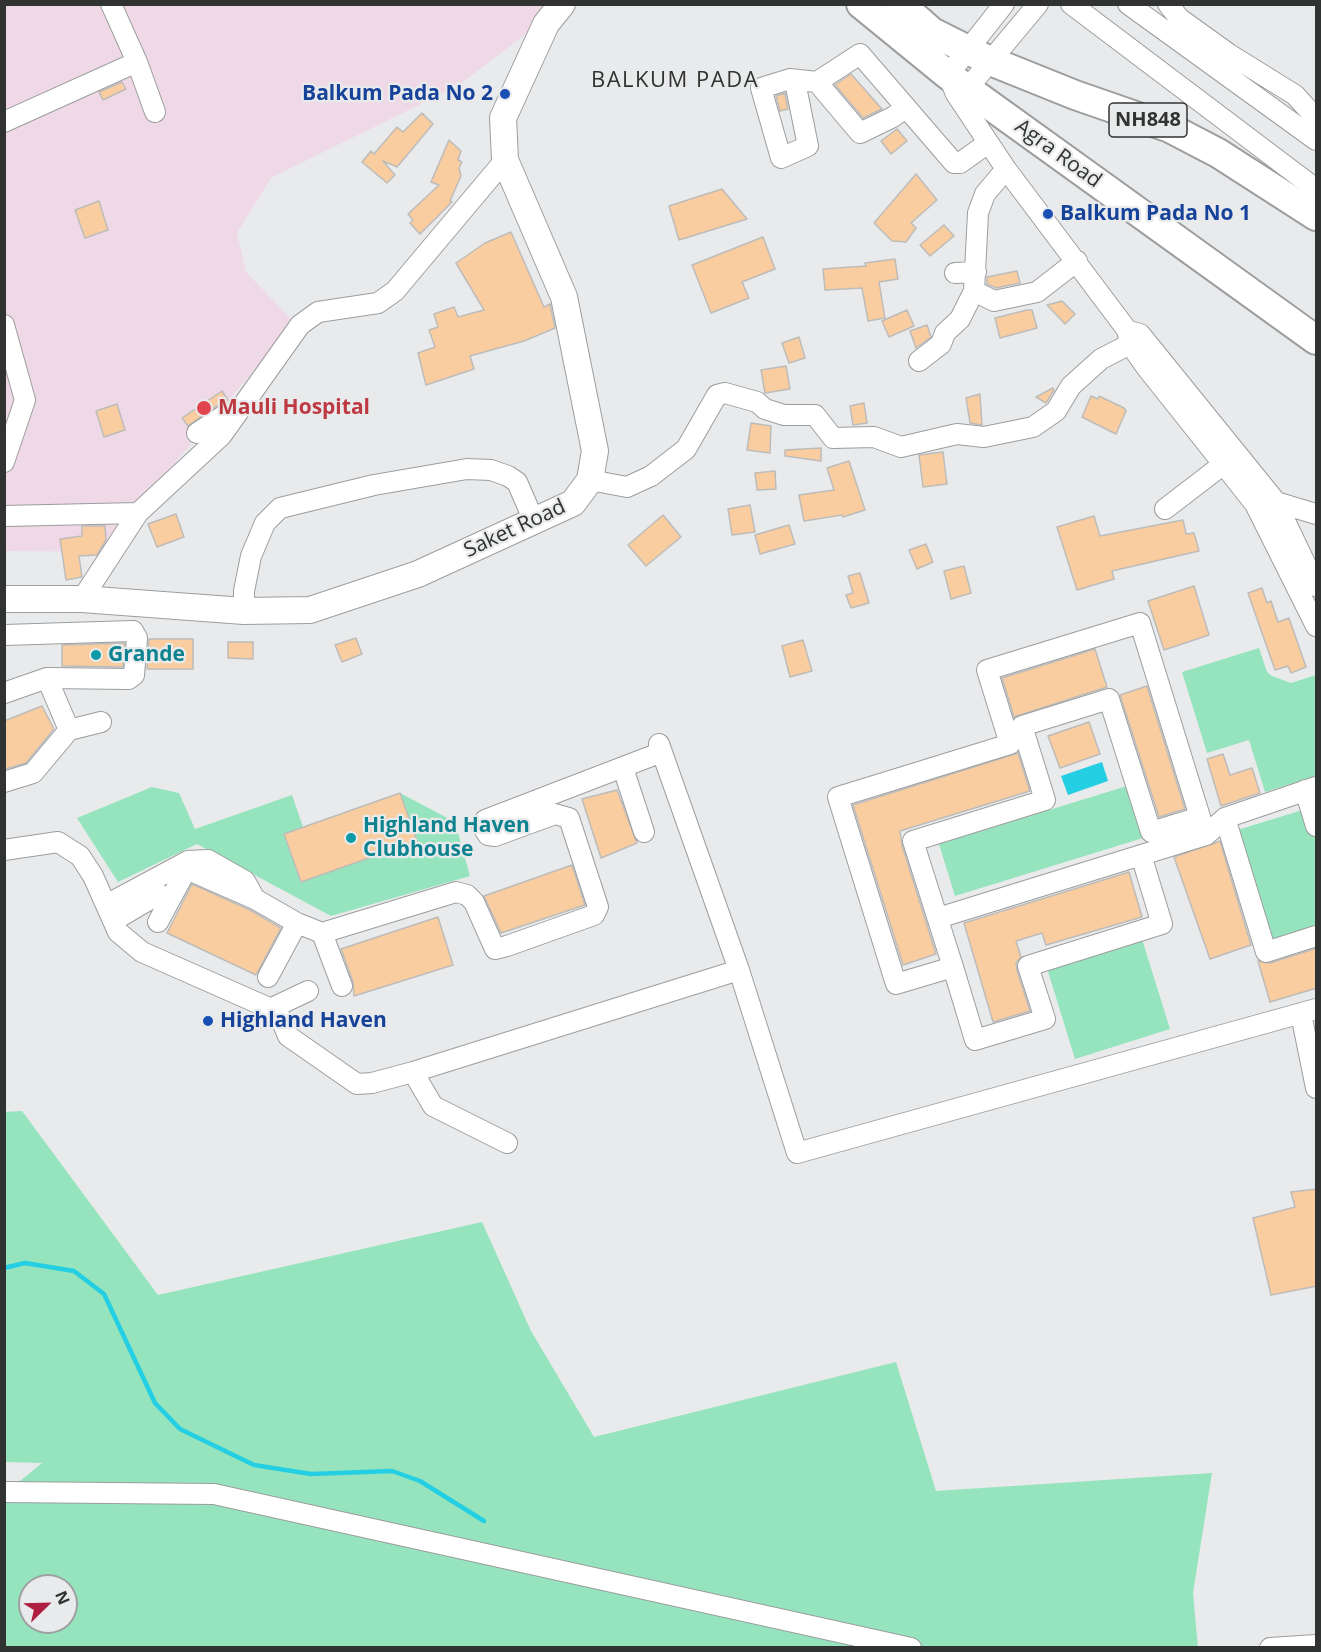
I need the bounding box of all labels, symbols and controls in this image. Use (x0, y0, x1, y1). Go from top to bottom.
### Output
district label: BALKUM PADA (591, 68, 759, 94)
place label: Balkum Pada No 2 (302, 81, 493, 107)
marker: Balkum Pada No 2 (498, 87, 512, 101)
road number: NH848 (1109, 103, 1187, 137)
street label: Agra Road (1010, 114, 1106, 194)
place label: Balkum Pada No 1 (1060, 201, 1251, 227)
marker: Balkum Pada No 1 (1041, 207, 1055, 221)
place label: Mauli Hospital (218, 395, 370, 421)
marker: Mauli Hospital (195, 399, 213, 417)
street label: Saket Road (460, 495, 570, 563)
place label: Grande (108, 642, 185, 668)
marker: Grande (89, 648, 103, 662)
place label: Highland Haven Clubhouse (363, 813, 530, 863)
marker: Highland Haven Clubhouse (344, 831, 358, 845)
place label: Highland Haven (220, 1008, 387, 1034)
marker: Highland Haven (201, 1014, 215, 1028)
north arrow (18, 1574, 78, 1634)
text: N (50, 1587, 75, 1608)

